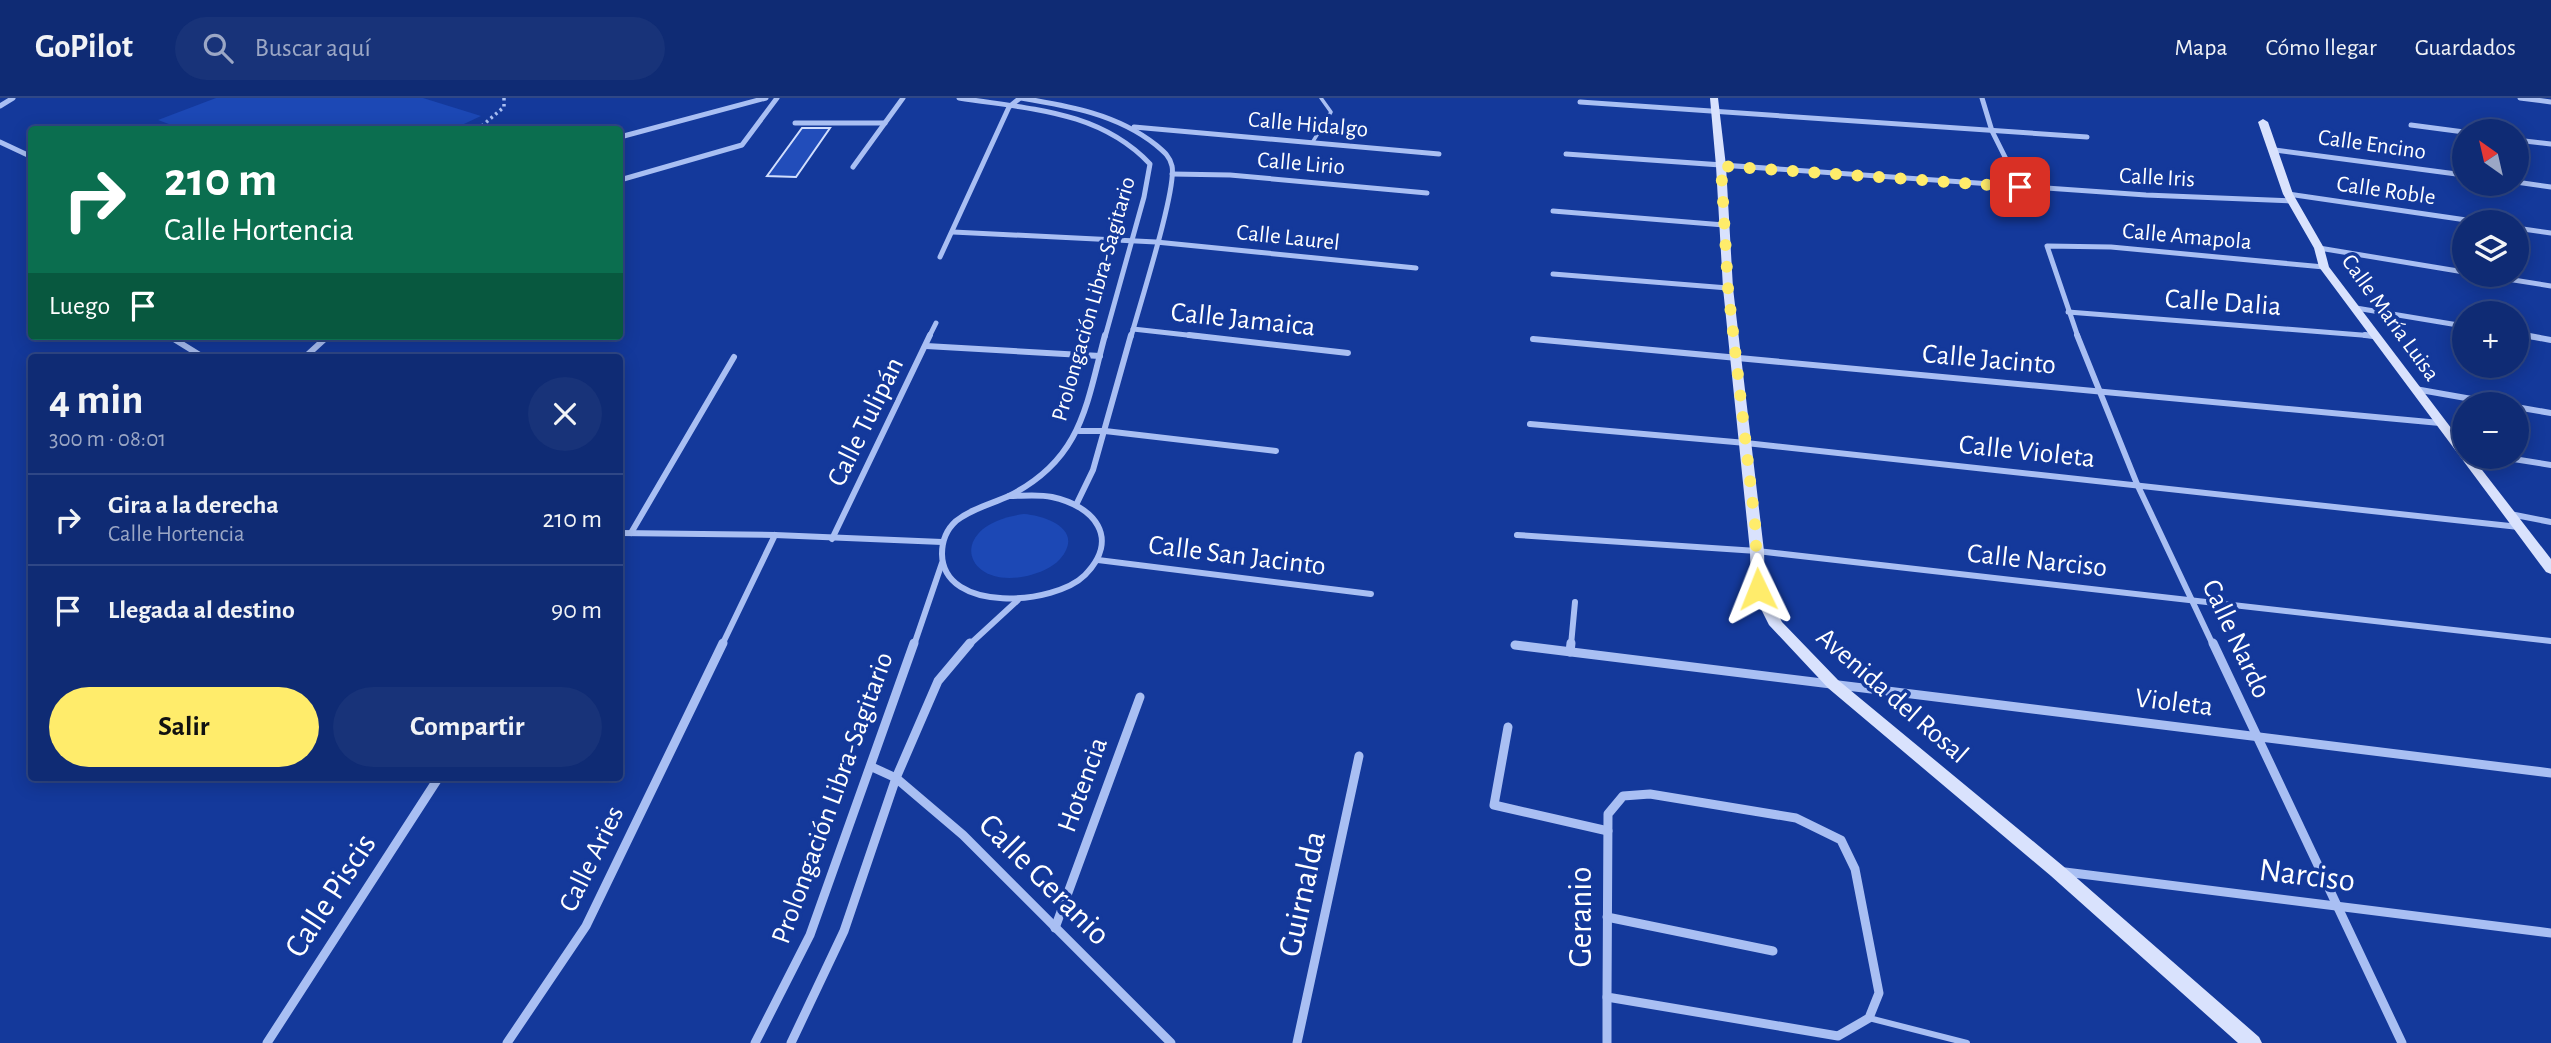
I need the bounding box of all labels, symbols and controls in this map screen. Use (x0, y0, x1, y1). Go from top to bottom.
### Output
search box (175, 17, 665, 80)
icon: search (199, 29, 237, 67)
text: GoPilot (35, 31, 133, 64)
text: Buscar aquí (255, 35, 371, 61)
text: Mapa (2174, 36, 2228, 60)
text: Cómo llegar (2266, 36, 2377, 60)
text: Guardados (2415, 36, 2516, 60)
street label: Calle Hidalgo (1247, 108, 1369, 142)
north arrow (2452, 119, 2529, 196)
map controls (2452, 119, 2529, 469)
street label: Calle Encino (2317, 126, 2427, 164)
street label: Calle Lirio (1256, 149, 1346, 179)
icon: right (49, 154, 140, 245)
text: 210 m (164, 156, 277, 205)
pin (1990, 157, 2050, 217)
street label: Calle Iris (2119, 165, 2195, 191)
icon: arrive (2001, 168, 2039, 206)
street label: Calle Roble (2335, 173, 2437, 209)
street label: Prolongación Libra-Sagitario (1048, 174, 1140, 424)
button: layers (2452, 210, 2529, 287)
text: Calle Hortencia (164, 214, 354, 246)
street label: Calle Amapola (2121, 220, 2253, 254)
street label: Calle Laurel (1235, 221, 1341, 255)
street label: Calle María Luisa (2337, 251, 2443, 385)
street label: Calle Dalia (2164, 285, 2282, 321)
icon: arrive (124, 287, 162, 325)
text: Luego (49, 293, 110, 319)
street label: Calle Jamaica (1169, 298, 1317, 342)
button: + (2452, 301, 2529, 378)
street label: Calle Jacinto (1921, 340, 2057, 380)
street label: Calle Tulipán (823, 353, 909, 491)
button: close (528, 377, 602, 451)
text: 4 min (49, 379, 144, 421)
button: − (2452, 392, 2529, 469)
text: 300 m · 08:01 (49, 428, 166, 451)
street label: Calle Violeta (1957, 431, 2097, 473)
text: Gira a la derecha (108, 492, 279, 518)
icon: right (49, 501, 87, 539)
text: 210 m (542, 506, 602, 532)
text: Calle Hortencia (108, 523, 245, 546)
street label: Calle San Jacinto (1147, 531, 1327, 581)
street label: Calle Narciso (1966, 540, 2108, 582)
position arrow (1721, 552, 1795, 626)
street label: Calle Nardo (2196, 575, 2276, 703)
icon: arrive (49, 592, 87, 630)
text: Llegada al destino (108, 597, 295, 623)
text: 90 m (551, 597, 602, 623)
street label: Avenida del Rosal (1811, 623, 1973, 769)
street label: Prolongación Libra-Sagitario (767, 648, 899, 948)
street label: Violeta (2134, 684, 2214, 722)
button: Salir (49, 687, 319, 767)
button: Compartir (333, 687, 602, 767)
street label: Hotencia (1053, 734, 1113, 836)
street label: Calle Aries (554, 802, 630, 916)
street label: Calle Geranio (972, 808, 1116, 952)
street label: Calle Piscis (279, 828, 383, 964)
street label: Guirnalda (1274, 828, 1332, 960)
street label: Narciso (2257, 854, 2357, 898)
street label: Geranio (1565, 867, 1598, 967)

